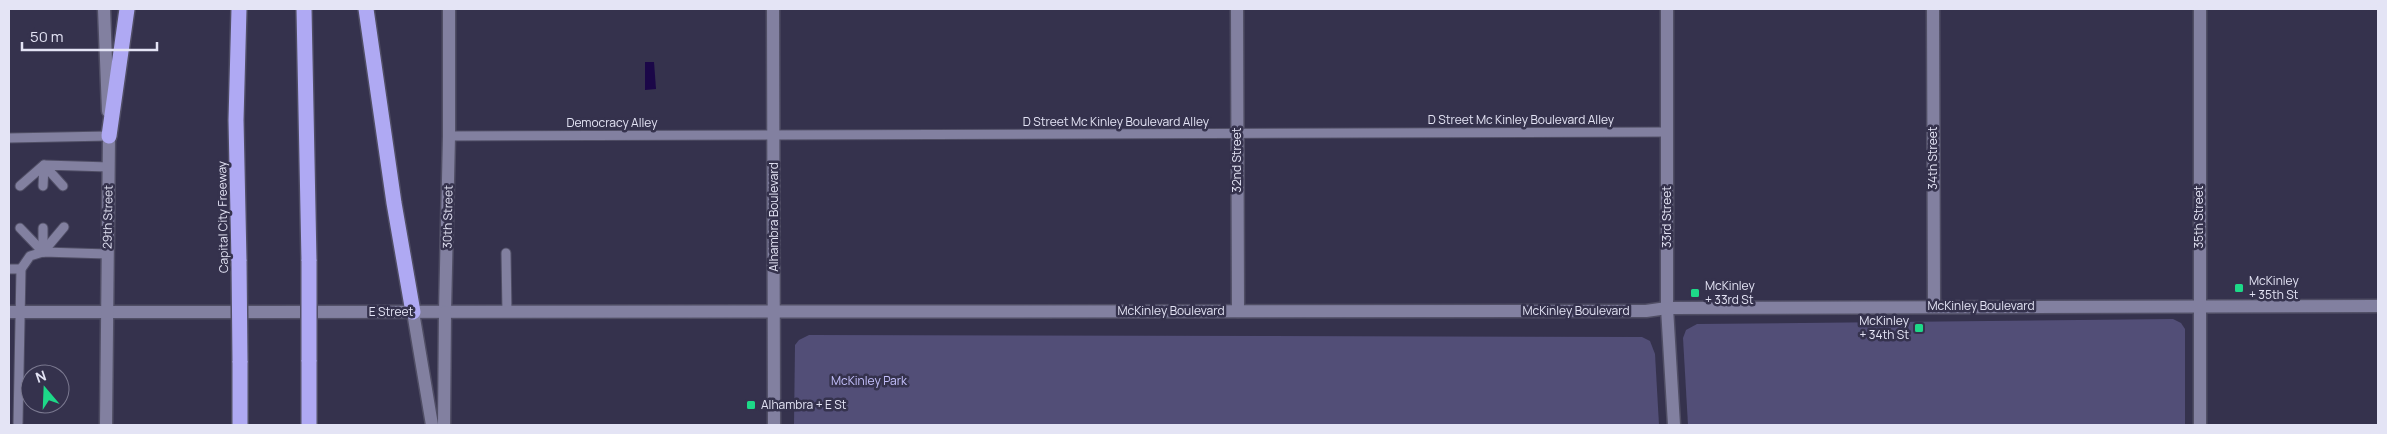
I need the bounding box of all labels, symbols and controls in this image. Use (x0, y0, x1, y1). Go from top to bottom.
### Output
scale bar (22, 20, 158, 52)
text: 50 m (30, 26, 64, 47)
street label: D Street Mc Kinley Boulevard Alley (1428, 111, 1615, 128)
street label: D Street Mc Kinley Boulevard Alley (1023, 113, 1210, 130)
street label: Democracy Alley (566, 114, 658, 131)
street label: 34th Street (1924, 126, 1941, 190)
street label: 32nd Street (1228, 127, 1245, 193)
street label: Capital City Freeway (213, 160, 232, 273)
street label: Alhambra Boulevard (765, 162, 782, 272)
street label: 29th Street (98, 185, 117, 249)
street label: 30th Street (438, 185, 457, 249)
street label: 35th Street (2190, 185, 2207, 249)
street label: 33rd Street (1658, 186, 1675, 248)
place label: McKinley + 35th St (2249, 272, 2299, 303)
place label: McKinley + 33rd St (1705, 277, 1755, 308)
marker: McKinley + 35th St (2233, 282, 2245, 294)
marker: McKinley + 33rd St (1689, 287, 1701, 299)
street label: McKinley Boulevard (1927, 297, 2035, 314)
street label: McKinley Boulevard (1117, 302, 1225, 319)
street label: McKinley Boulevard (1522, 302, 1630, 319)
street label: E Street (369, 303, 413, 320)
place label: McKinley + 34th St (1859, 312, 1910, 343)
marker: McKinley + 34th St (1913, 322, 1925, 334)
north arrow (20, 364, 70, 414)
text: N (33, 366, 48, 387)
park label: McKinley Park (831, 372, 908, 389)
place label: Alhambra + E St (761, 396, 847, 413)
marker: Alhambra + E St (745, 399, 757, 411)

